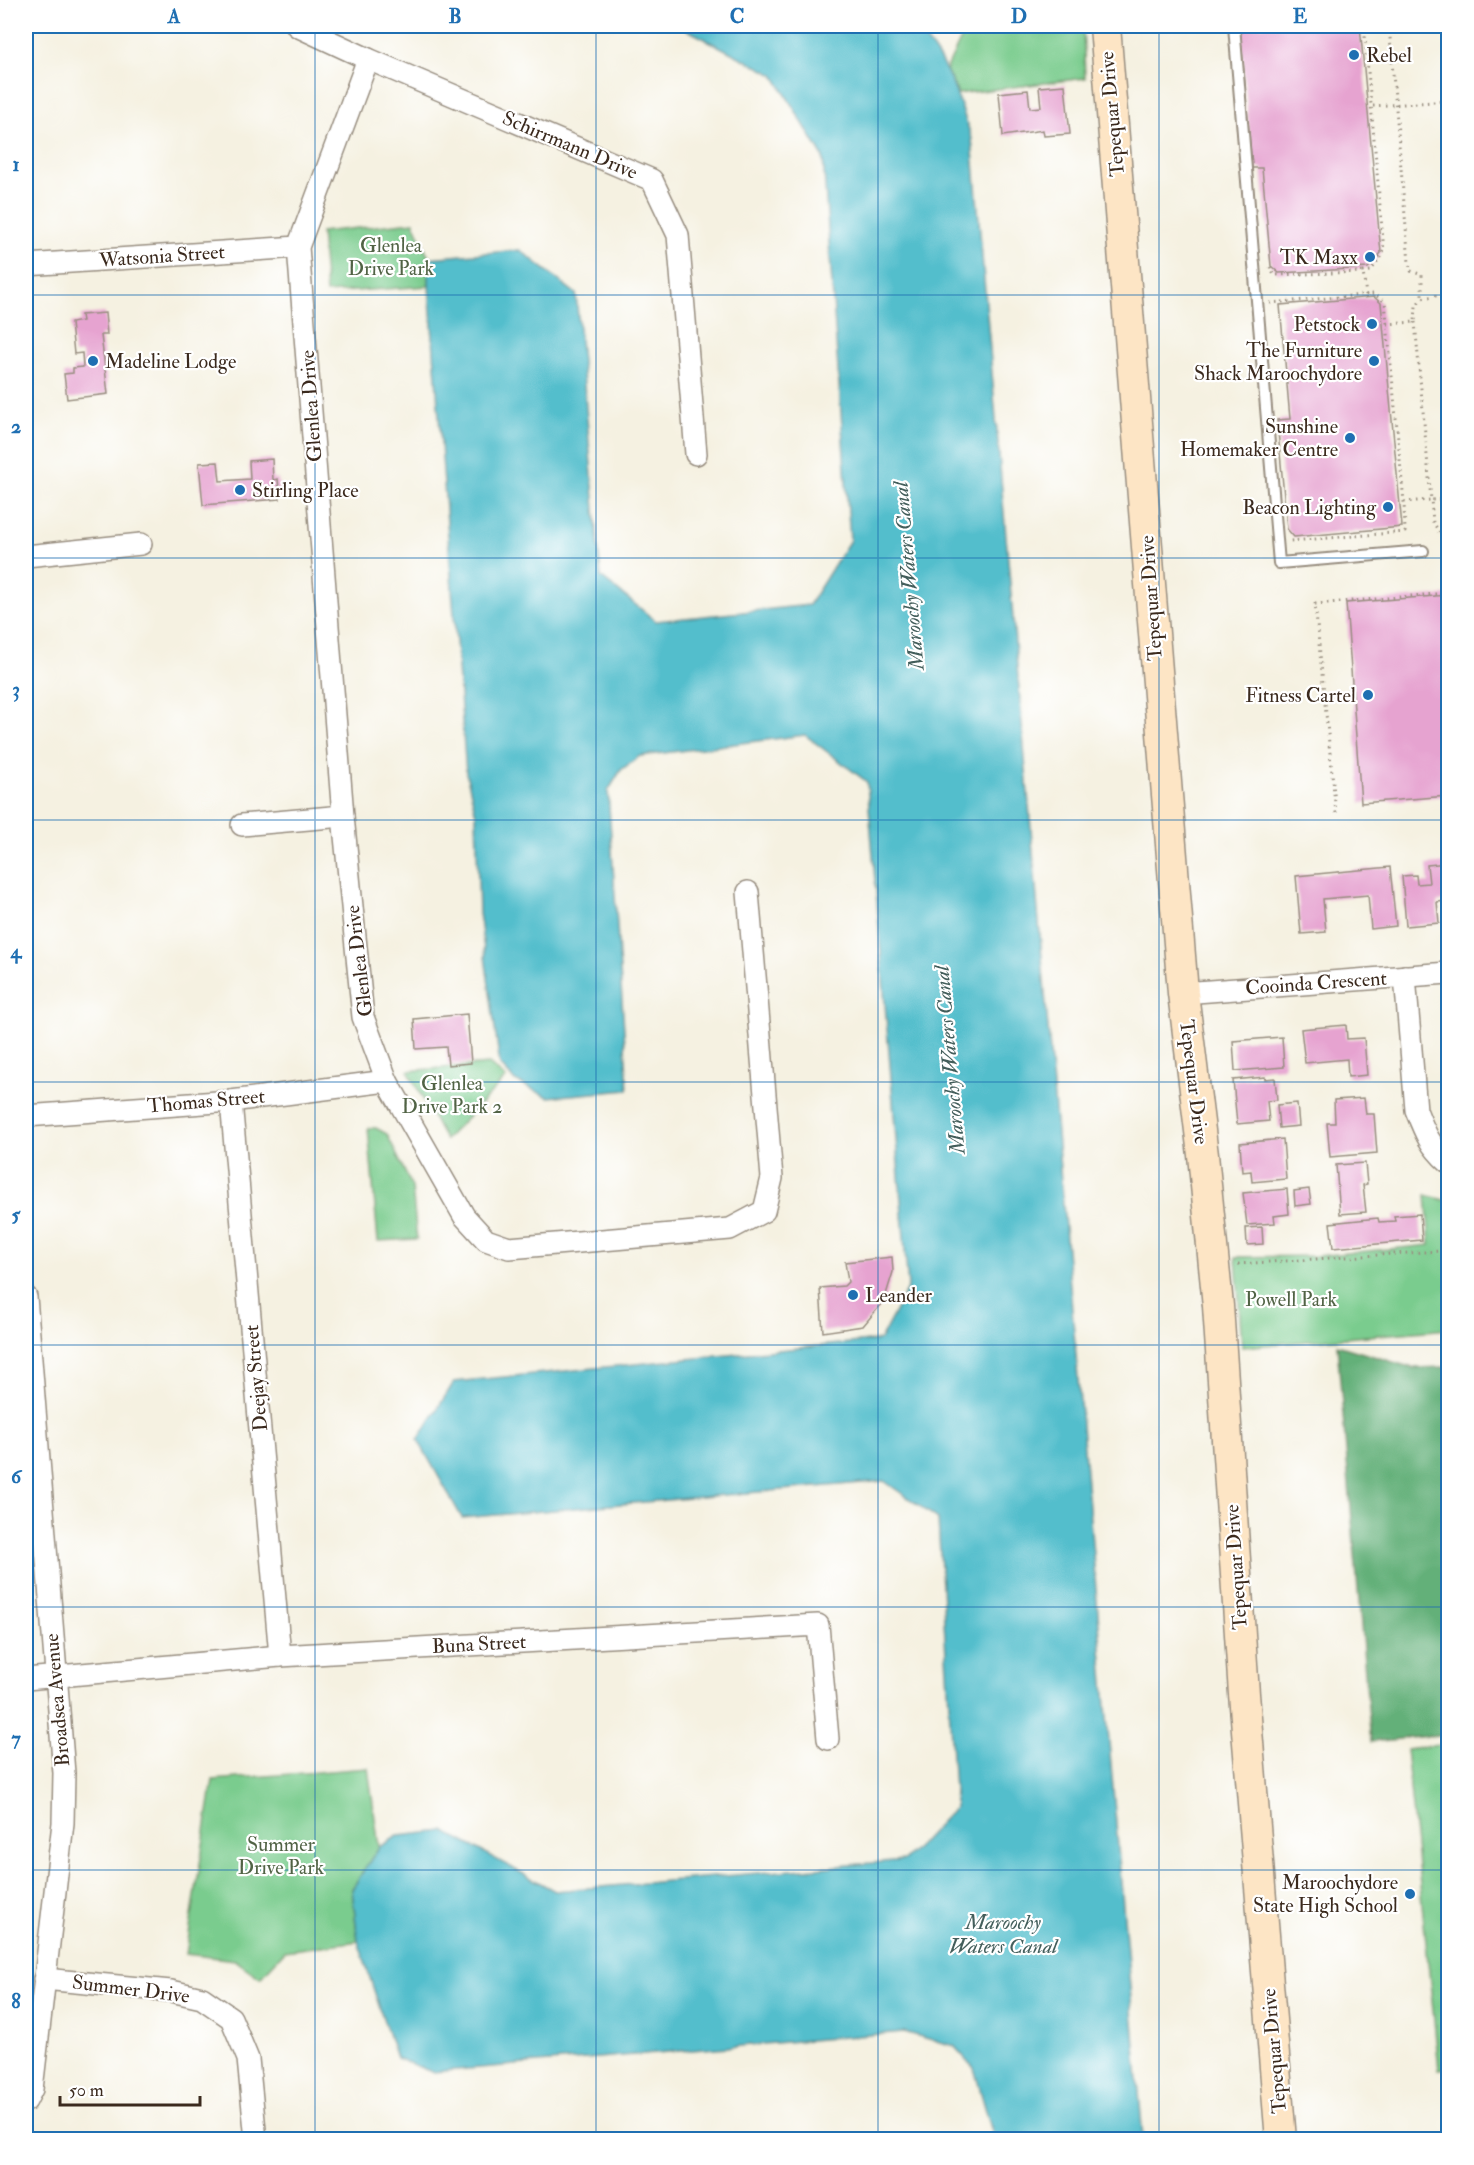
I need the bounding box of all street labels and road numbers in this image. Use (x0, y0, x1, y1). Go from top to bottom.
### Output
street label: Tepequar Drive (1094, 50, 1131, 178)
street label: Schirrmann Drive (499, 105, 641, 185)
street label: Watsonia Street (97, 239, 226, 273)
street label: Glenlea Drive (295, 349, 327, 463)
street label: Tepequar Drive (1134, 534, 1169, 662)
street label: Glenlea Drive (340, 904, 378, 1018)
street label: Cooinda Crescent (1244, 966, 1388, 1000)
street label: Tepequar Drive (1173, 1018, 1214, 1146)
street label: Thomas Street (146, 1083, 266, 1119)
street label: Deejay Street (239, 1323, 273, 1432)
street label: Tepequar Drive (1219, 1503, 1254, 1631)
street label: Buna Street (431, 1629, 527, 1659)
street label: Broadsea Avenue (39, 1632, 75, 1768)
street label: Summer Drive (71, 1969, 191, 2009)
street label: Tepequar Drive (1256, 1987, 1293, 2115)

